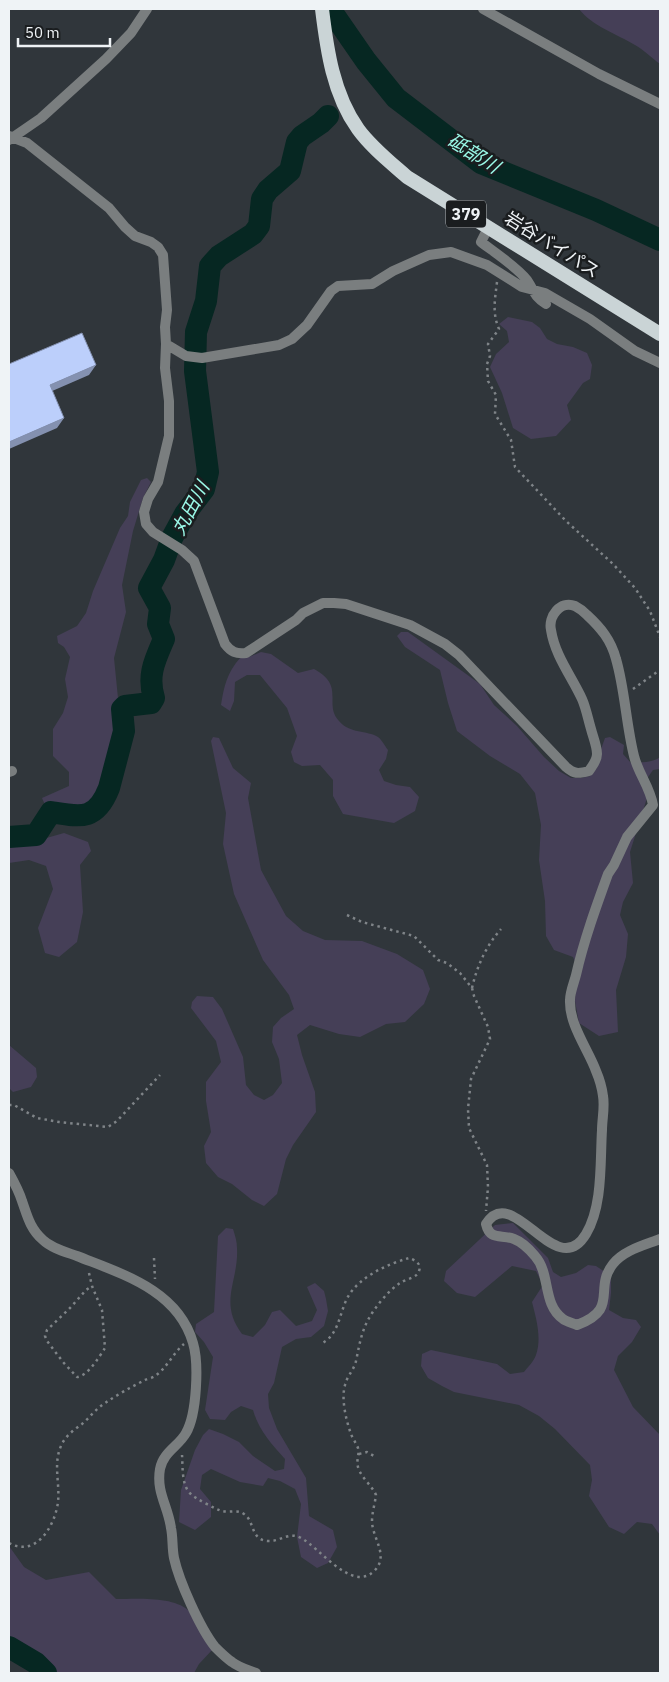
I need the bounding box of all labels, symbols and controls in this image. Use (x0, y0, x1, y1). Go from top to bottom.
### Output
scale bar (18, 15, 110, 47)
text: 50 m (25, 23, 60, 42)
water label: 砥部川 (443, 128, 506, 179)
road number: 379 (446, 200, 486, 228)
street label: 岩谷バイパス (501, 206, 604, 283)
water label: 丸田川 (166, 475, 215, 539)

